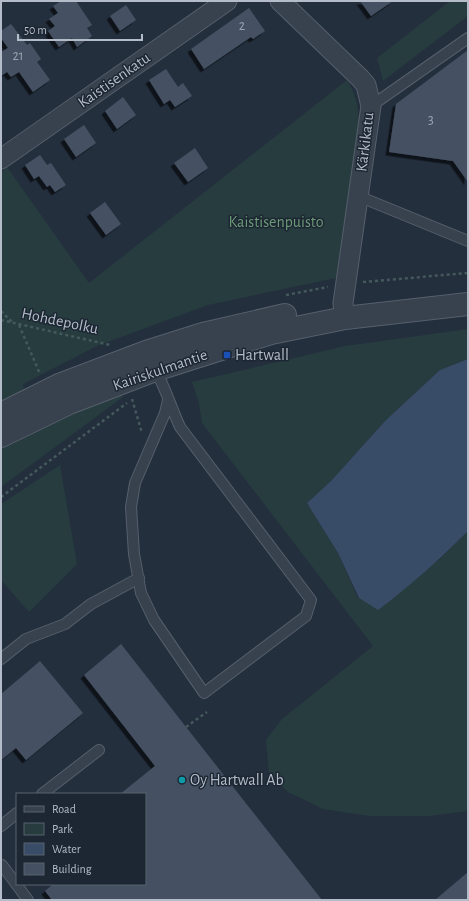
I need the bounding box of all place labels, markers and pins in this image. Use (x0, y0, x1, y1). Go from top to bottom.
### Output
place label: Hartwall (235, 347, 289, 363)
marker: Hartwall (222, 350, 232, 360)
place label: Oy Hartwall Ab (190, 772, 284, 789)
marker: Oy Hartwall Ab (177, 775, 187, 785)

